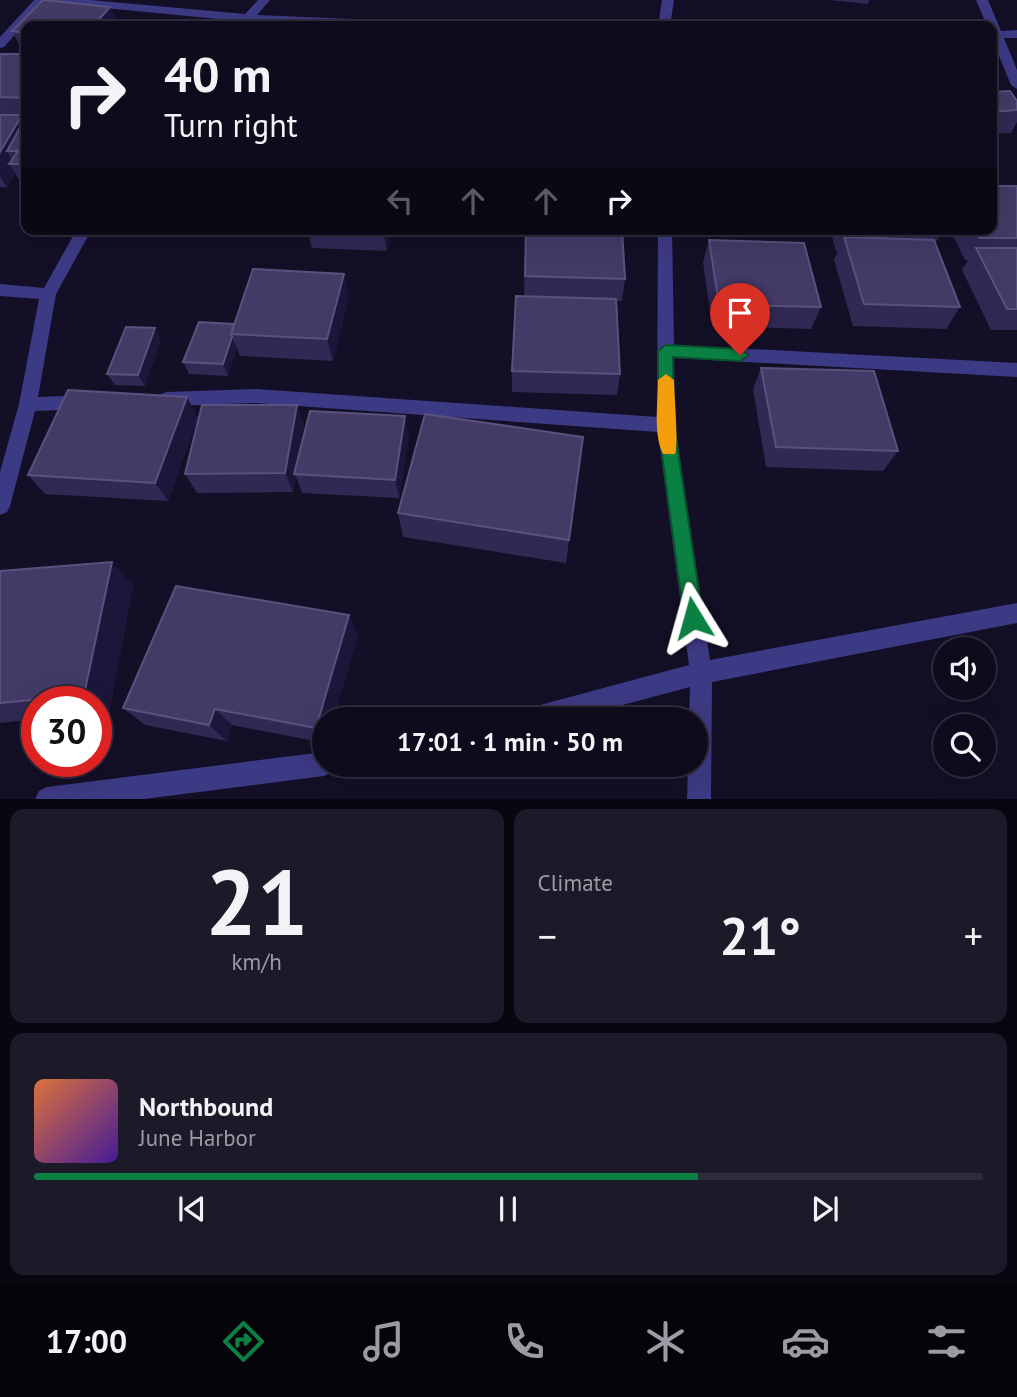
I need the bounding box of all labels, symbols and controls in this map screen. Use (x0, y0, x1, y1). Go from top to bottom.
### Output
text: 40 m (164, 42, 271, 106)
icon: right (49, 49, 140, 140)
text: Turn right (164, 104, 298, 146)
icon: left (381, 182, 419, 220)
icon: ahead (454, 182, 492, 220)
icon: ahead (527, 182, 565, 220)
icon: right (600, 182, 638, 220)
pin (710, 283, 770, 355)
icon: arrive (721, 294, 759, 332)
position arrow (656, 581, 730, 655)
map controls (933, 637, 996, 777)
button: sound (933, 637, 996, 700)
speed limit sign: 30 (21, 686, 112, 777)
button: search (933, 714, 996, 777)
text: 17:01 · 1 min · 50 m (397, 725, 623, 758)
text: 21 (205, 842, 308, 960)
text: Climate (538, 868, 613, 897)
text: 21° (719, 902, 801, 969)
text: − (538, 911, 557, 960)
text: + (964, 911, 983, 960)
text: km/h (232, 947, 282, 976)
text: Northbound (139, 1090, 273, 1123)
text: June Harbor (139, 1123, 256, 1152)
icon: previous (173, 1190, 211, 1228)
icon: pause (489, 1190, 527, 1228)
icon: next (806, 1190, 844, 1228)
icon: directions (219, 1317, 268, 1366)
icon: music (359, 1317, 408, 1366)
icon: phone (500, 1317, 549, 1366)
icon: climate (641, 1317, 690, 1366)
icon: car (781, 1317, 830, 1366)
icon: filters (922, 1317, 971, 1366)
text: 17:00 (46, 1320, 127, 1362)

